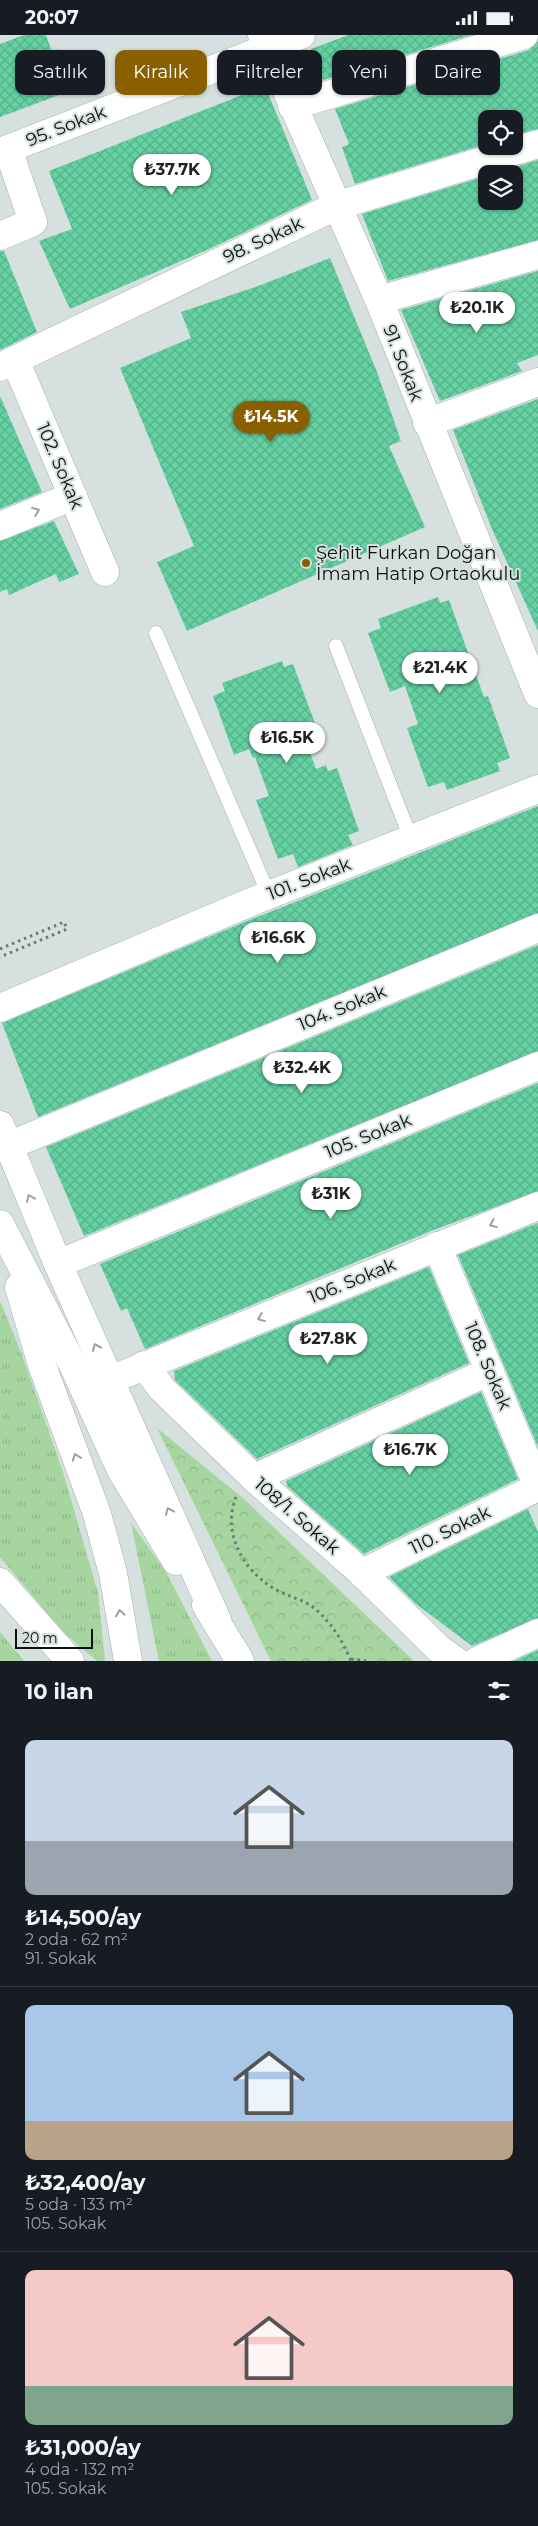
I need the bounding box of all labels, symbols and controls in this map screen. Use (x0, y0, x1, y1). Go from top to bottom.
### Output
text: 20:07 (25, 6, 79, 29)
chip: Satılık (15, 50, 105, 95)
chip: Kiralık (115, 50, 207, 95)
chip: Filtreler (217, 50, 322, 95)
chip: Yeni (332, 50, 406, 95)
chip: Daire (416, 50, 500, 95)
street label: 95. Sokak (23, 101, 109, 151)
map controls (478, 110, 523, 210)
button: locate (478, 110, 523, 155)
pin: ₺37.7K (131, 154, 213, 196)
text: ₺37.7K (144, 160, 200, 179)
button: layers (478, 165, 523, 210)
street label: 98. Sokak (220, 212, 307, 268)
pin: ₺20.1K (436, 291, 518, 334)
text: ₺20.1K (450, 298, 504, 317)
street label: 91. Sokak (378, 322, 428, 405)
pin: ₺14.5K (230, 401, 312, 443)
text: ₺14.5K (244, 407, 298, 426)
street label: 102. Sokak (32, 420, 88, 513)
one-way arrow (31, 507, 40, 518)
place label: Şehit Furkan Doğan İmam Hatip Ortaokulu (316, 542, 520, 585)
marker: Şehit Furkan Doğan İmam Hatip Ortaokulu (300, 557, 312, 569)
pin: ₺21.4K (399, 651, 481, 694)
text: ₺21.4K (413, 658, 467, 677)
pin: ₺16.5K (246, 721, 328, 764)
text: ₺16.5K (260, 728, 314, 747)
street label: 101. Sokak (264, 853, 354, 905)
pin: ₺16.6K (237, 921, 319, 964)
text: ₺16.6K (251, 928, 305, 947)
street label: 104. Sokak (295, 980, 390, 1036)
pin: ₺32.4K (261, 1051, 343, 1094)
text: ₺32.4K (273, 1058, 331, 1077)
street label: 105. Sokak (321, 1109, 415, 1163)
pin: ₺31K (301, 1177, 361, 1220)
text: ₺31K (311, 1184, 351, 1203)
one-way arrow (26, 1194, 37, 1203)
one-way arrow (489, 1217, 498, 1228)
street label: 106. Sokak (305, 1253, 399, 1309)
one-way arrow (257, 1311, 266, 1322)
street label: 108. Sokak (460, 1319, 516, 1413)
pin: ₺27.8K (287, 1323, 369, 1365)
text: ₺27.8K (299, 1329, 357, 1348)
one-way arrow (91, 1343, 102, 1352)
pin: ₺16.7K (369, 1433, 451, 1476)
text: ₺16.7K (383, 1440, 437, 1459)
one-way arrow (72, 1453, 82, 1462)
street label: 108/1. Sokak (250, 1473, 344, 1559)
street label: 110. Sokak (406, 1501, 494, 1559)
one-way arrow (165, 1507, 176, 1516)
one-way arrow (116, 1608, 126, 1617)
scale bar (15, 1626, 92, 1649)
text: 20 m (22, 1629, 58, 1647)
icon: filters (485, 1677, 513, 1705)
text: 10 ilan (25, 1679, 94, 1704)
icon: home (224, 1772, 314, 1862)
text: ₺14,500/ay (25, 1905, 141, 1930)
text: 2 oda · 62 m² (25, 1930, 128, 1949)
text: 91. Sokak (25, 1949, 96, 1968)
icon: home (224, 2038, 314, 2128)
text: ₺32,400/ay (25, 2170, 146, 2195)
text: 5 oda · 133 m² (25, 2195, 133, 2214)
text: 105. Sokak (25, 2214, 106, 2233)
icon: home (224, 2303, 314, 2393)
text: ₺31,000/ay (25, 2435, 141, 2460)
text: 4 oda · 132 m² (25, 2460, 134, 2479)
text: 105. Sokak (25, 2479, 106, 2498)

